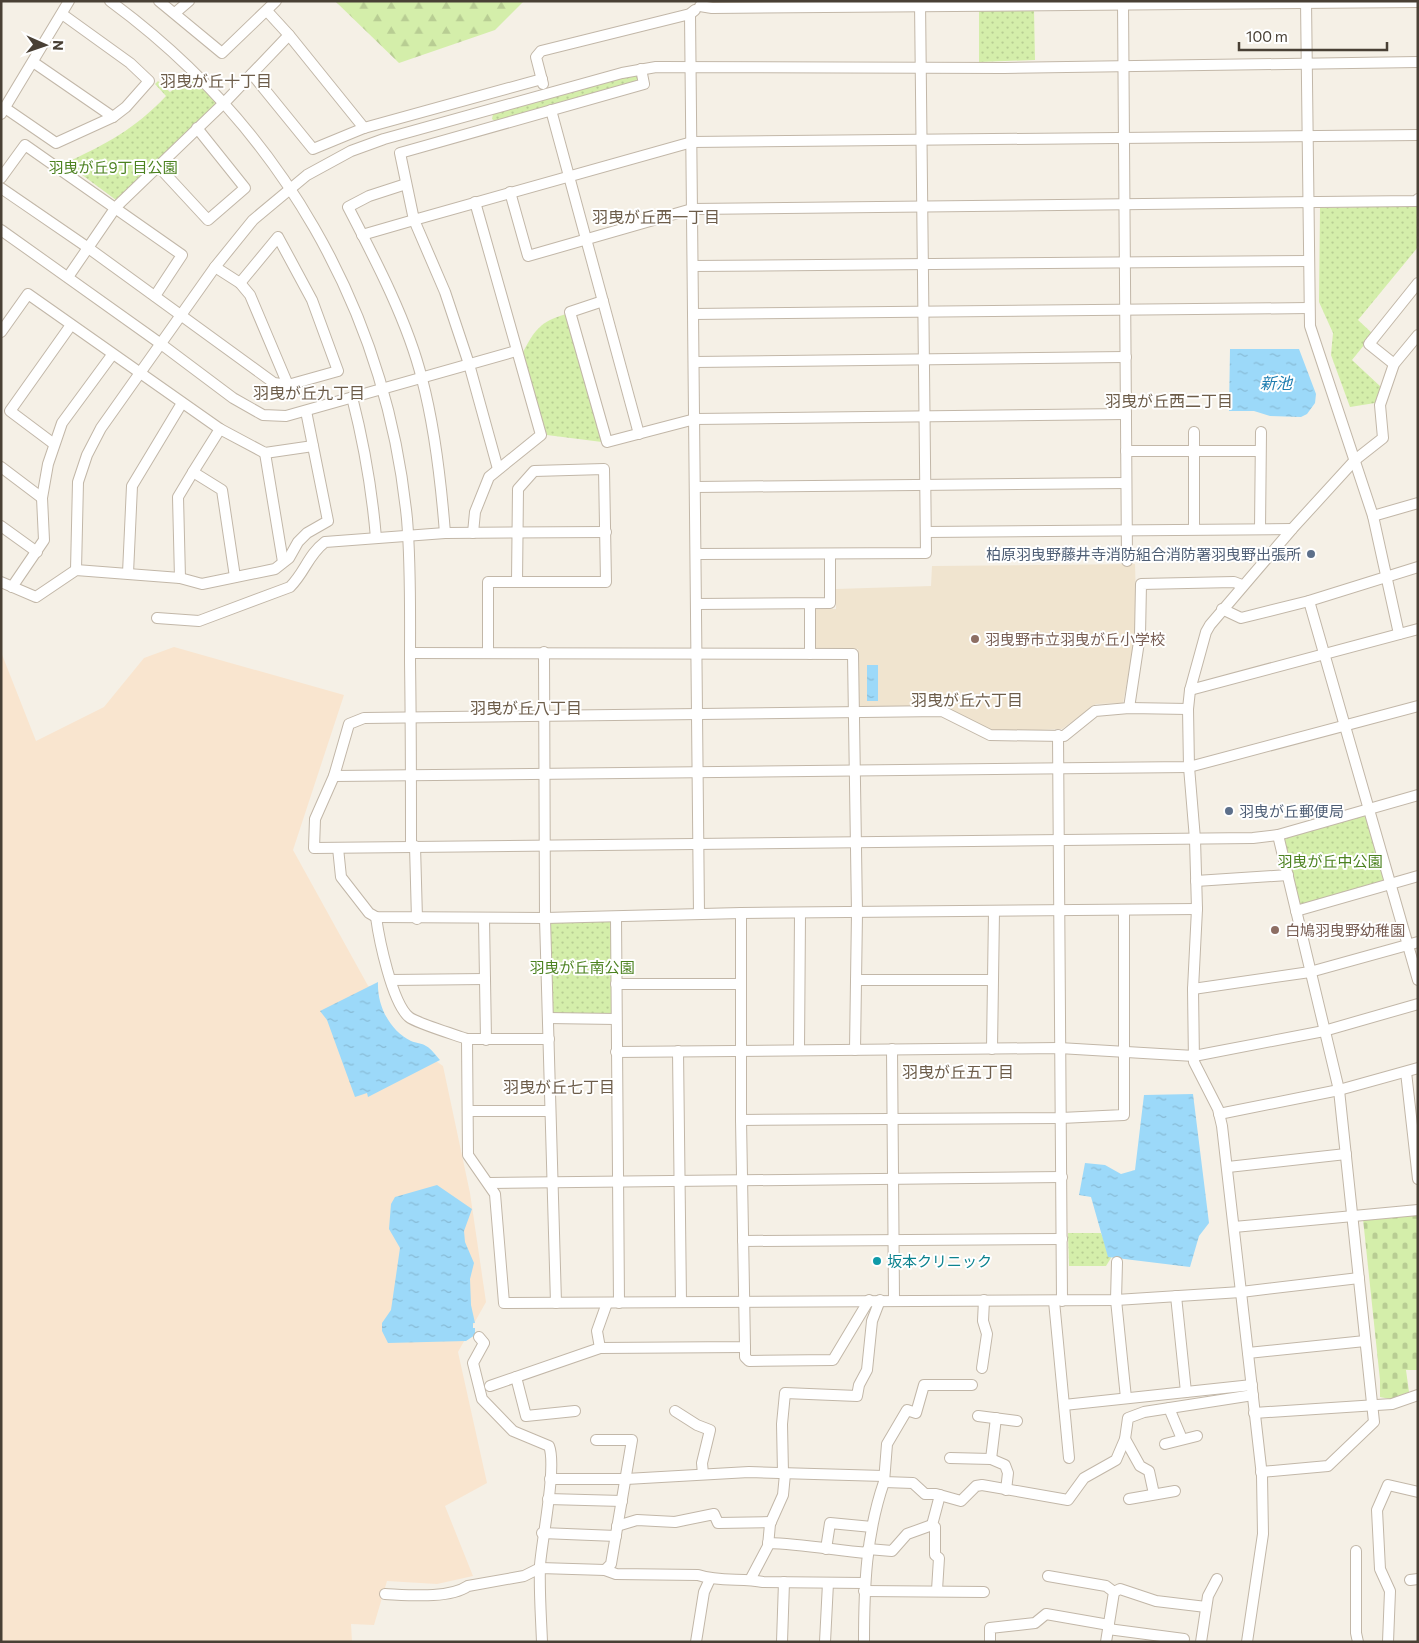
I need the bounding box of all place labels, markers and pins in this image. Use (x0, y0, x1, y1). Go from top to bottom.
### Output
place label: 柏原羽曳野藤井寺消防組合消防署羽曳野出張所 (986, 545, 1301, 563)
marker: 柏原羽曳野藤井寺消防組合消防署羽曳野出張所 (1305, 548, 1317, 560)
place label: 羽曳野市立羽曳が丘小学校 (985, 630, 1165, 648)
marker: 羽曳野市立羽曳が丘小学校 (969, 633, 981, 645)
place label: 羽曳が丘郵便局 (1239, 802, 1344, 820)
marker: 羽曳が丘郵便局 (1223, 805, 1235, 817)
place label: 白鳩羽曳野幼稚園 (1285, 921, 1405, 939)
marker: 白鳩羽曳野幼稚園 (1269, 924, 1281, 936)
place label: 坂本クリニック (887, 1252, 992, 1270)
marker: 坂本クリニック (871, 1255, 883, 1267)

